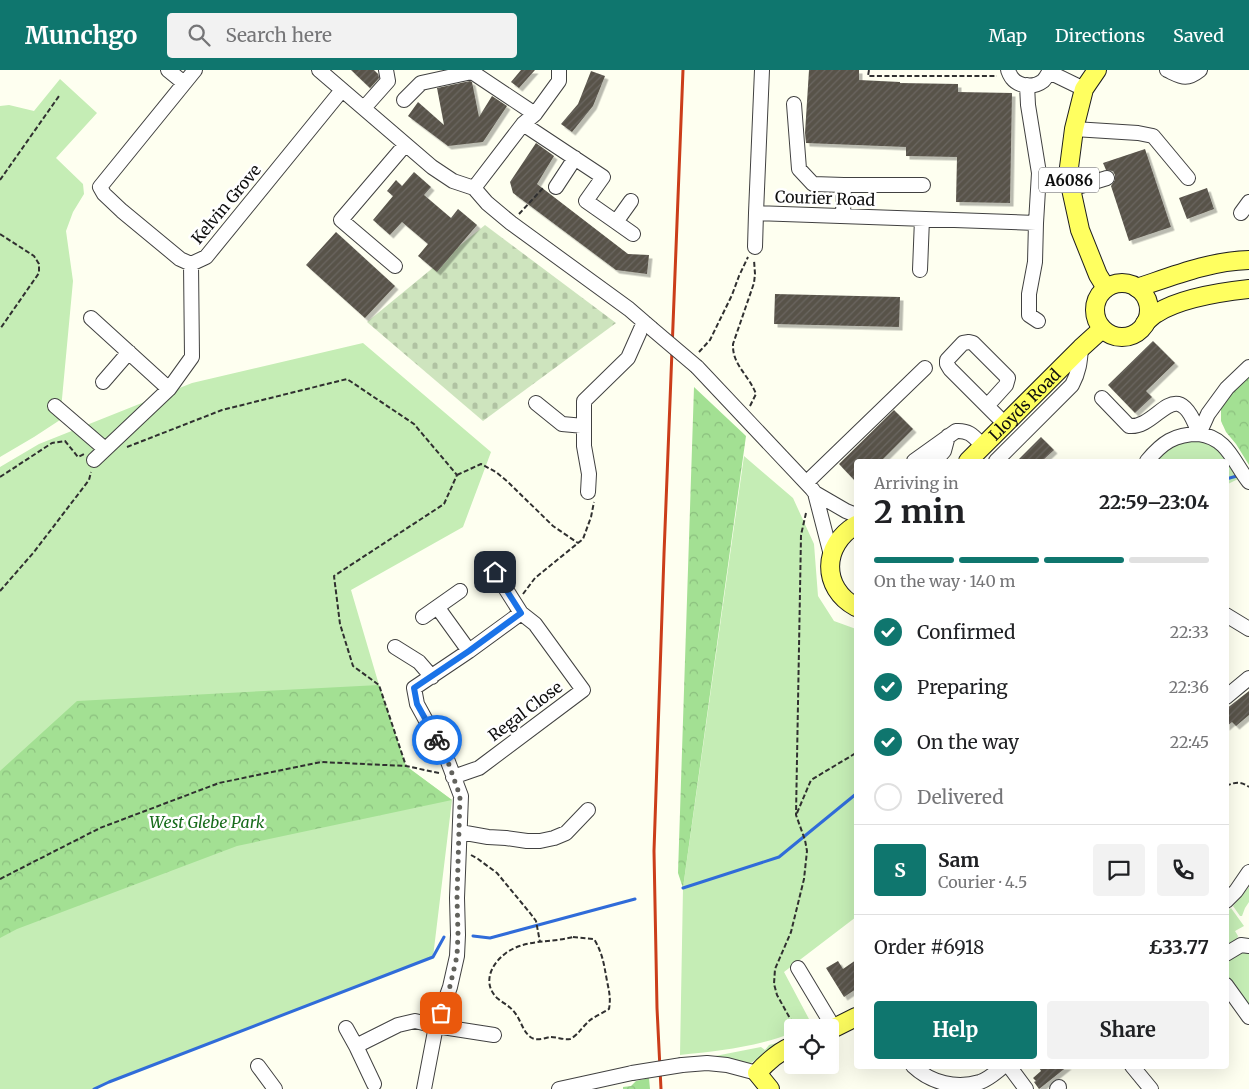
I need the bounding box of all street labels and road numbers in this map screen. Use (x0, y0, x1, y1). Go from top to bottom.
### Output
street label: Kelvin Grove (187, 160, 265, 248)
road number: A6086 (1039, 168, 1099, 192)
street label: Courier Road (775, 186, 876, 210)
street label: Lloyds Road (984, 364, 1065, 445)
street label: Regal Close (484, 677, 566, 745)

